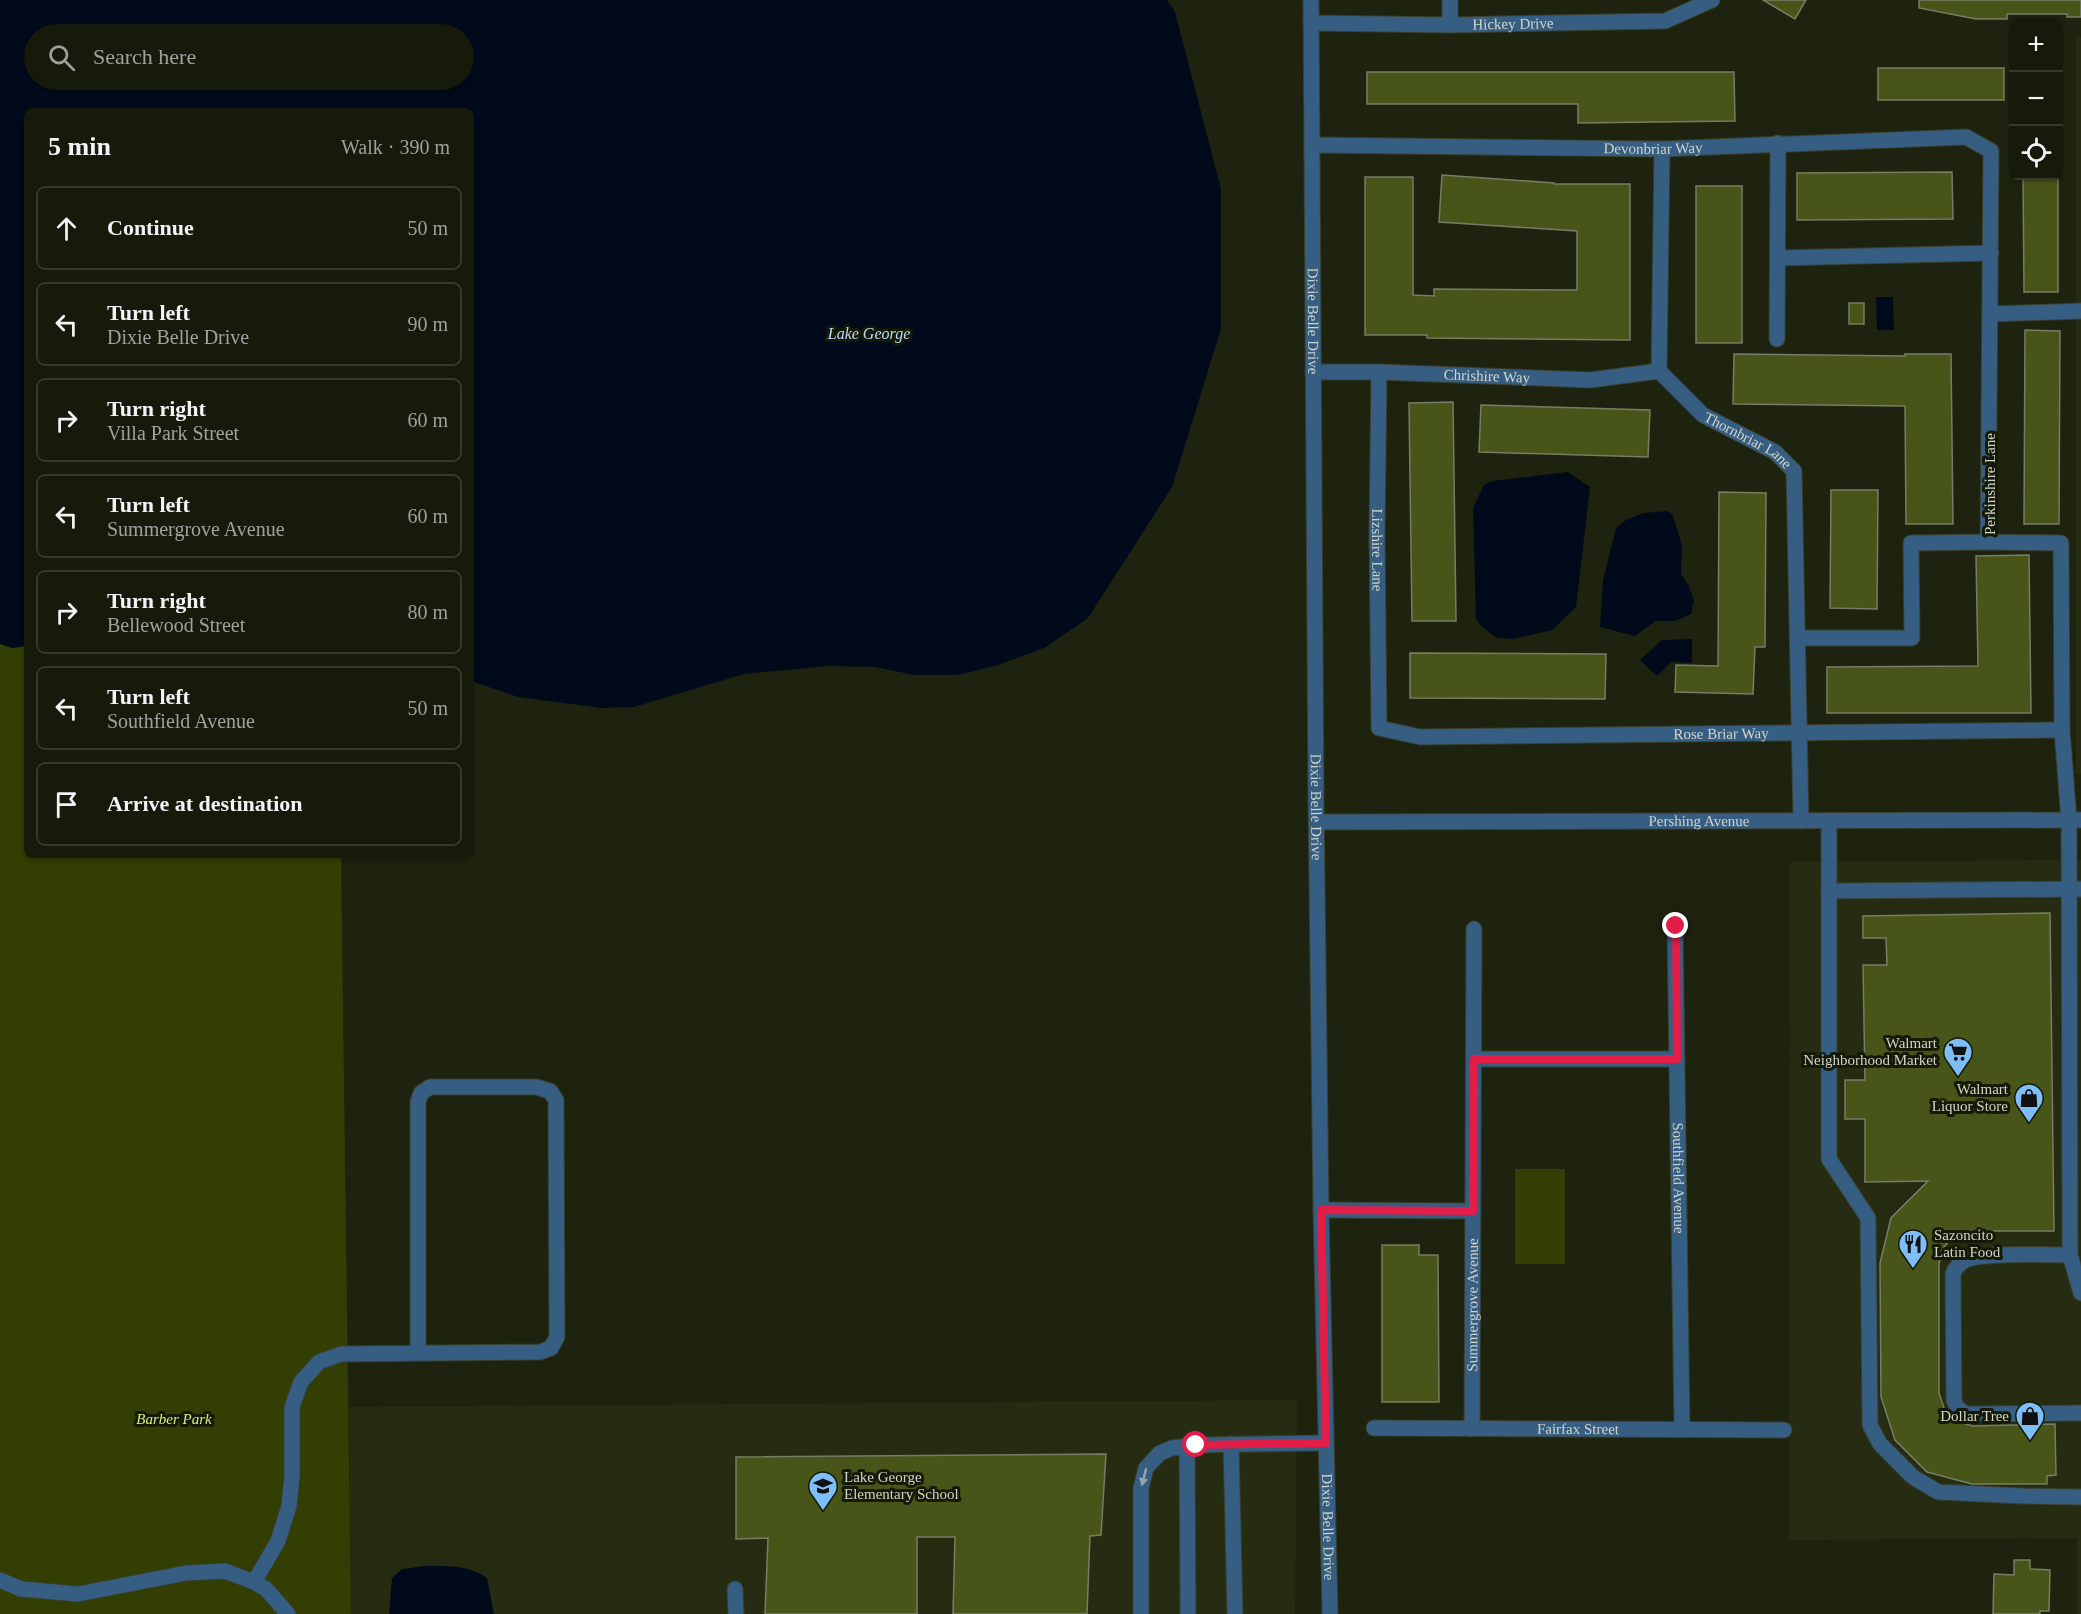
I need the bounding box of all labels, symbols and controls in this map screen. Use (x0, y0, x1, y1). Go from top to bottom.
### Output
street label: Hickey Drive (1472, 15, 1554, 33)
map controls (2009, 18, 2063, 180)
button: + (2009, 18, 2063, 72)
search box (24, 24, 474, 90)
icon: search (45, 41, 78, 74)
text: Search here (93, 44, 196, 69)
button: − (2009, 72, 2063, 126)
button: locate (2009, 126, 2063, 180)
text: 5 min (48, 132, 111, 161)
text: Walk · 390 m (341, 136, 450, 158)
street label: Devonbriar Way (1603, 139, 1703, 157)
icon: ahead (50, 212, 83, 245)
text: Continue (107, 215, 194, 240)
text: 50 m (407, 217, 448, 239)
street label: Dixie Belle Drive (1305, 268, 1321, 375)
text: Turn left (107, 300, 190, 325)
icon: left (50, 308, 83, 341)
text: 90 m (407, 313, 448, 335)
water label: Lake George (827, 325, 910, 343)
text: Dixie Belle Drive (107, 326, 249, 348)
street label: Chrishire Way (1443, 366, 1531, 386)
text: Turn right (107, 396, 206, 421)
icon: right (50, 404, 83, 437)
text: 60 m (407, 409, 448, 431)
street label: Thornbriar Lane (1701, 409, 1795, 472)
text: Villa Park Street (107, 422, 239, 444)
street label: Perkinshire Lane (1982, 433, 1998, 535)
text: Turn left (107, 492, 190, 517)
icon: left (50, 500, 83, 533)
text: 60 m (407, 505, 448, 527)
street label: Lizshire Lane (1369, 508, 1386, 592)
text: Summergrove Avenue (107, 518, 285, 540)
text: Turn right (107, 588, 206, 613)
icon: right (50, 596, 83, 629)
text: 80 m (407, 601, 448, 623)
text: Bellewood Street (107, 614, 245, 636)
text: Turn left (107, 684, 190, 709)
icon: left (50, 692, 83, 725)
text: 50 m (407, 697, 448, 719)
text: Southfield Avenue (107, 710, 255, 732)
street label: Rose Briar Way (1673, 725, 1769, 742)
street label: Dixie Belle Drive (1308, 754, 1325, 861)
icon: arrive (50, 788, 83, 821)
text: Arrive at destination (107, 791, 303, 816)
street label: Pershing Avenue (1648, 813, 1750, 829)
route end (1662, 912, 1688, 938)
place label: Walmart Neighborhood Market (1803, 1035, 1938, 1068)
supermarket icon: Walmart Neighborhood Market (1942, 1036, 1974, 1078)
place label: Walmart Liquor Store (1932, 1081, 2009, 1114)
shop icon: Walmart Liquor Store (2013, 1082, 2045, 1124)
street label: Southfield Avenue (1670, 1122, 1687, 1234)
place label: Sazoncito Latin Food (1934, 1227, 2001, 1260)
restaurant icon: Sazoncito Latin Food (1897, 1228, 1929, 1270)
street label: Summergrove Avenue (1464, 1238, 1481, 1372)
shop icon: Dollar Tree (2014, 1400, 2046, 1442)
place label: Dollar Tree (1940, 1408, 2009, 1424)
park label: Barber Park (136, 1411, 212, 1427)
street label: Fairfax Street (1537, 1421, 1620, 1437)
route start (1182, 1431, 1208, 1457)
one-way arrow (1138, 1468, 1148, 1487)
place label: Lake George Elementary School (844, 1469, 959, 1502)
school or university icon: Lake George Elementary School (807, 1470, 839, 1512)
street label: Dixie Belle Drive (1319, 1473, 1337, 1581)

